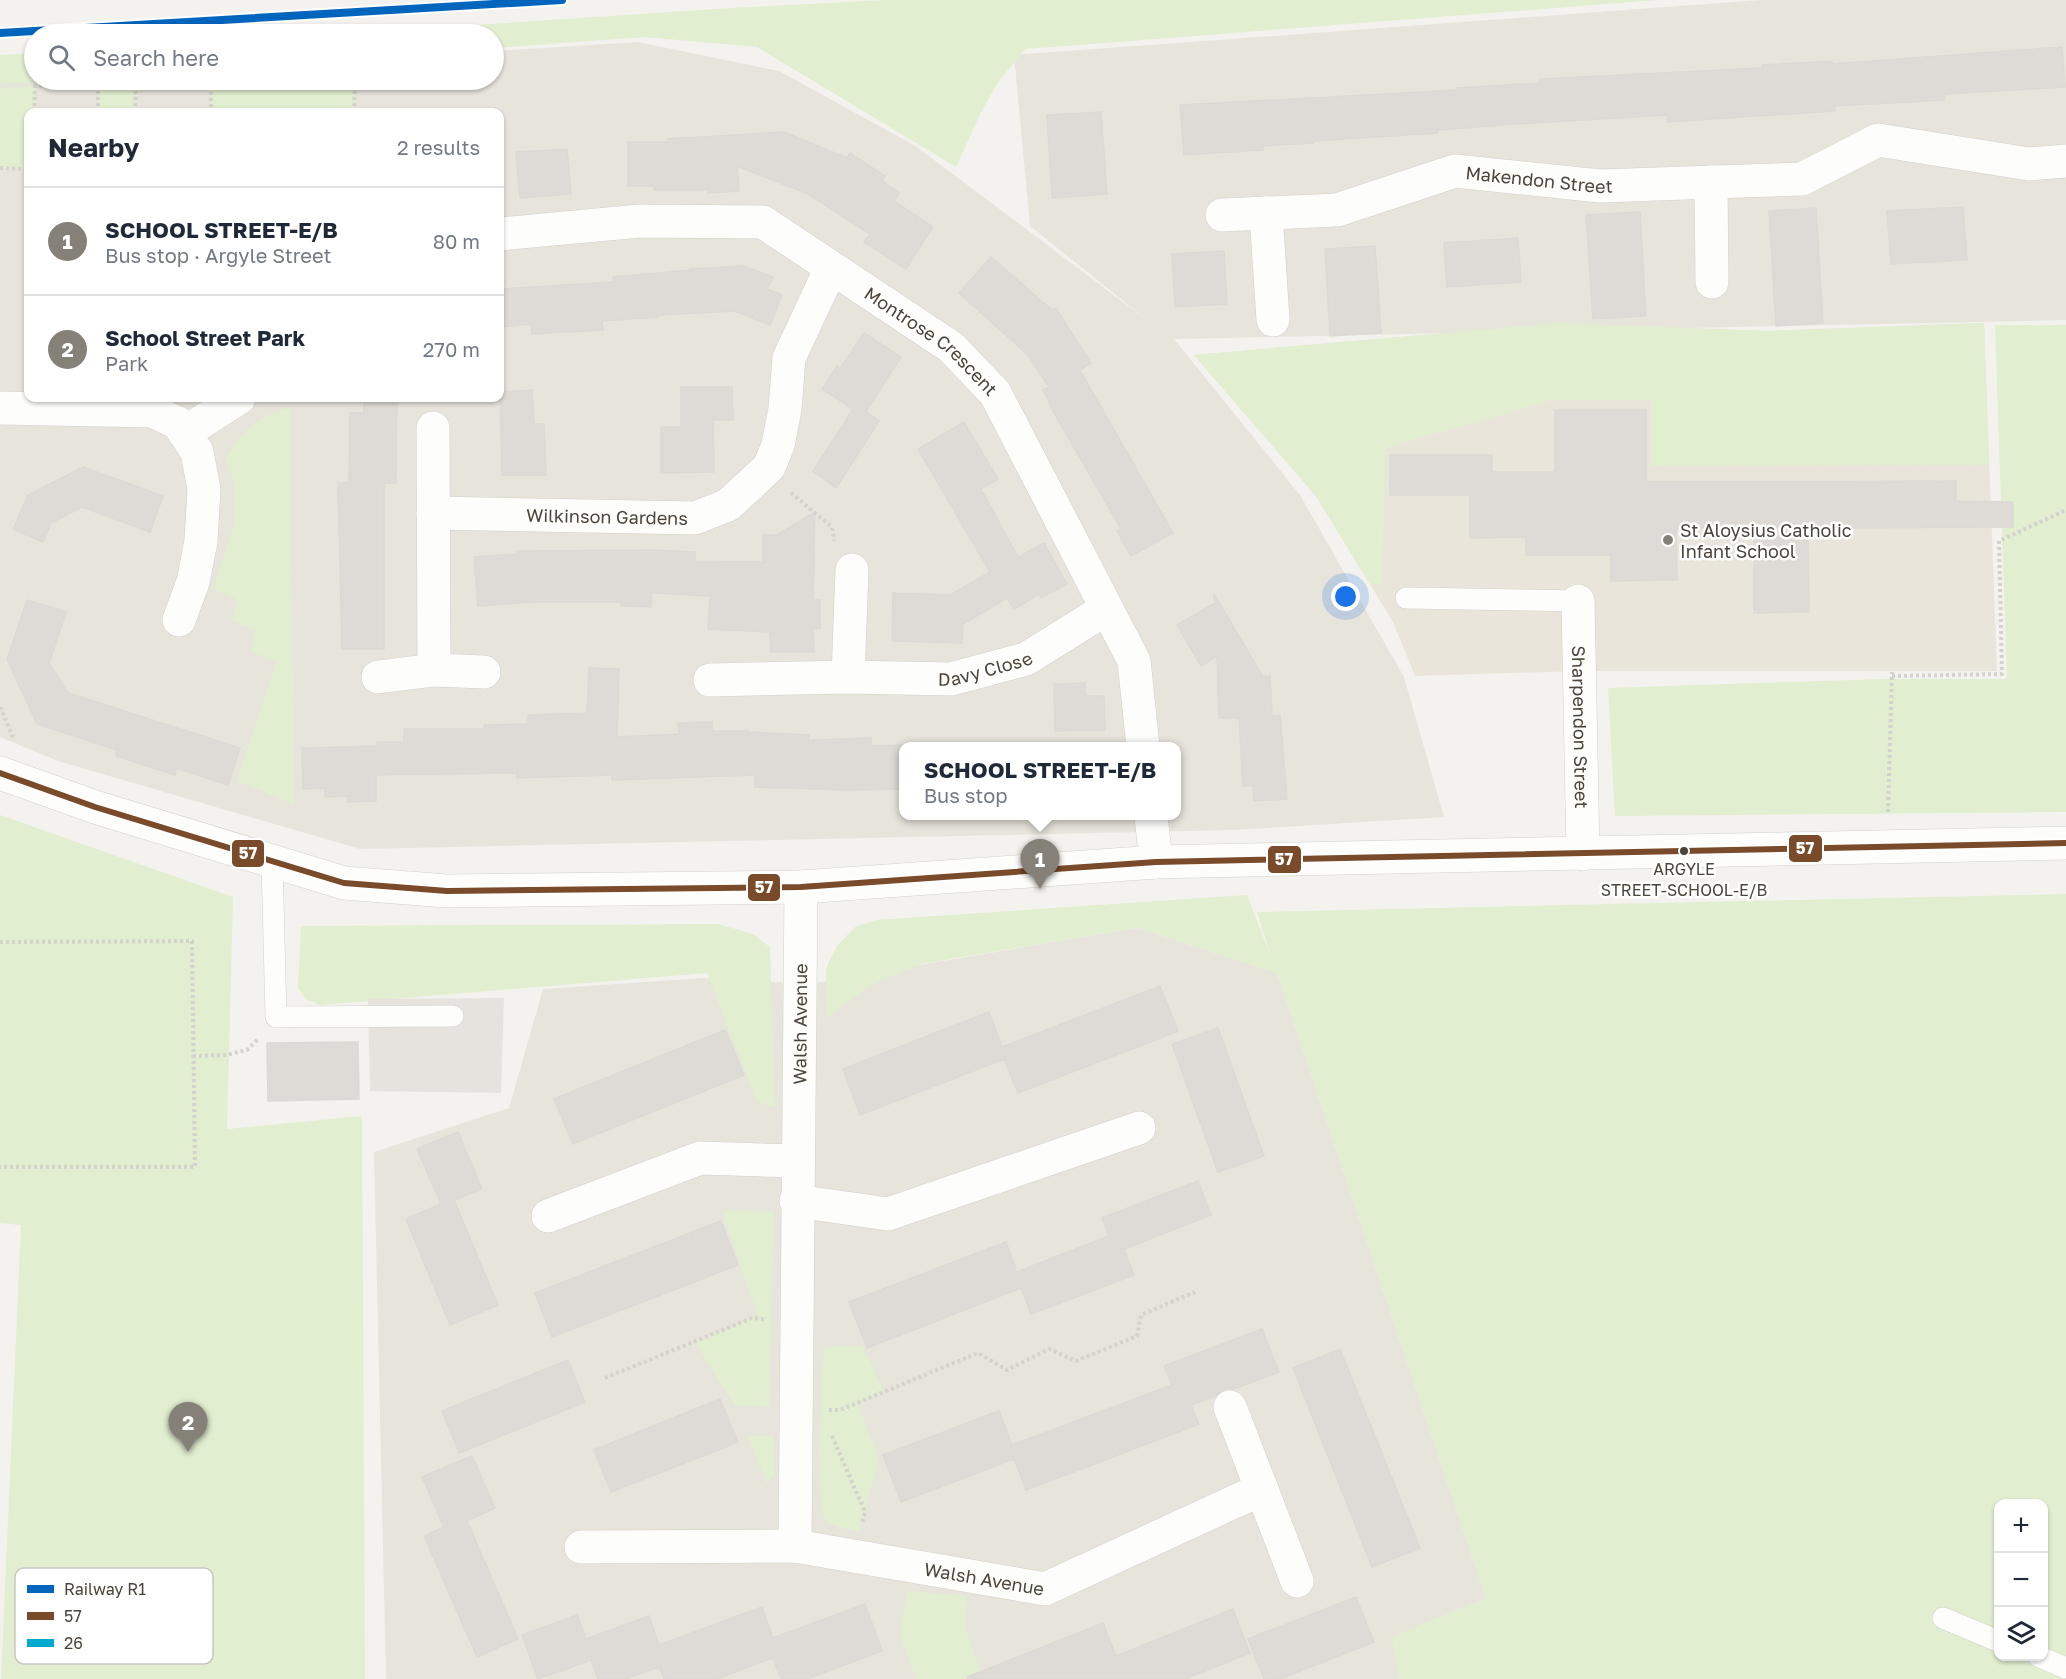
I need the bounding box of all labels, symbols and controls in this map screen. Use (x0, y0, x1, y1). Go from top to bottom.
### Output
search box (24, 24, 504, 90)
icon: search (45, 41, 78, 74)
text: Search here (93, 44, 219, 71)
text: Nearby (48, 132, 139, 163)
text: 2 results (397, 135, 480, 159)
street label: Makendon Street (1465, 161, 1613, 197)
text: SCHOOL STREET-E/B (105, 216, 338, 243)
text: 1 (62, 229, 73, 253)
text: 80 m (433, 229, 480, 253)
text: Bus stop · Argyle Street (105, 243, 332, 267)
street label: Montrose Crescent (860, 282, 1002, 400)
text: School Street Park (105, 324, 305, 351)
text: 2 (61, 337, 74, 361)
text: 270 m (423, 337, 480, 361)
text: Park (105, 351, 148, 375)
street label: Wilkinson Gardens (526, 504, 688, 529)
place label: St Aloysius Catholic Infant School (1680, 519, 1852, 562)
marker: St Aloysius Catholic Infant School (1661, 533, 1675, 547)
your location (1331, 582, 1360, 611)
street label: Sharpendon Street (1568, 645, 1593, 809)
street label: Davy Close (938, 647, 1036, 690)
popup (899, 742, 1181, 820)
text: SCHOOL STREET-E/B (924, 756, 1156, 783)
text: Bus stop (924, 783, 1008, 807)
line badge: 57 (1788, 834, 1823, 863)
text: 57 (1796, 838, 1815, 858)
line badge: 57 (231, 839, 265, 868)
pin: 1 (1020, 840, 1060, 889)
text: 57 (239, 843, 258, 863)
line badge: 57 (1267, 845, 1302, 874)
marker: ARGYLE STREET-SCHOOL-E/B (1678, 845, 1690, 857)
text: 57 (1275, 849, 1294, 869)
place label: ARGYLE STREET-SCHOOL-E/B (1601, 859, 1767, 900)
line badge: 57 (747, 873, 781, 902)
text: 57 (755, 877, 774, 897)
street label: Walsh Avenue (788, 963, 811, 1085)
pin: 2 (168, 1402, 207, 1452)
map controls (1994, 1499, 2048, 1661)
button: + (1994, 1499, 2048, 1553)
button: − (1994, 1553, 2048, 1607)
street label: Walsh Avenue (923, 1557, 1046, 1600)
legend (15, 1568, 213, 1664)
text: Railway R1 (64, 1579, 146, 1599)
text: 57 (64, 1606, 82, 1626)
button: layers (1994, 1607, 2048, 1661)
text: 26 (64, 1633, 83, 1653)

